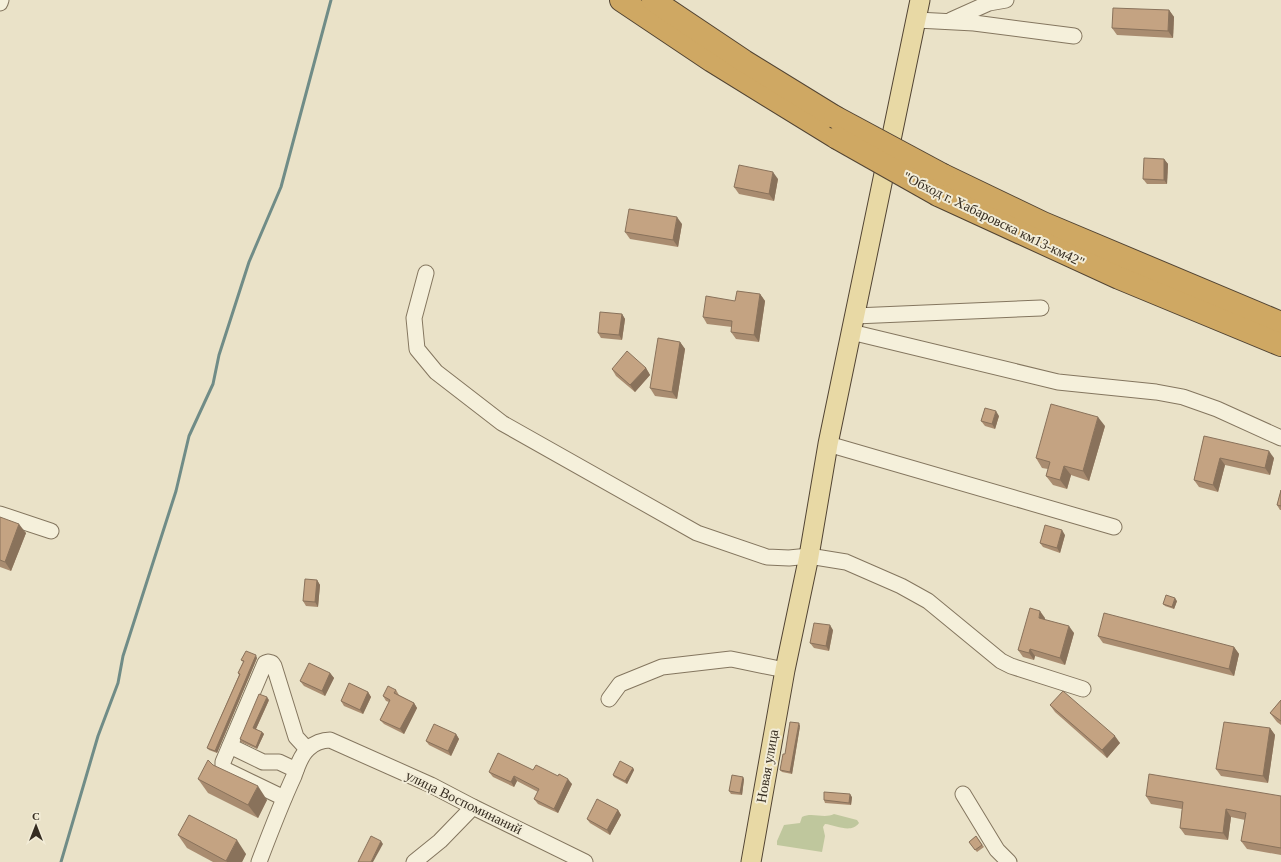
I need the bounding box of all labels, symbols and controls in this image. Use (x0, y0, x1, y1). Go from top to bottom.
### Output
street label: "Обход г. Хабаровска км13-км42" (901, 169, 1087, 270)
street label: Новая улица (754, 727, 781, 804)
street label: улица Воспоминаний (403, 768, 525, 837)
north arrow (16, 806, 56, 846)
text: С (32, 810, 40, 822)

